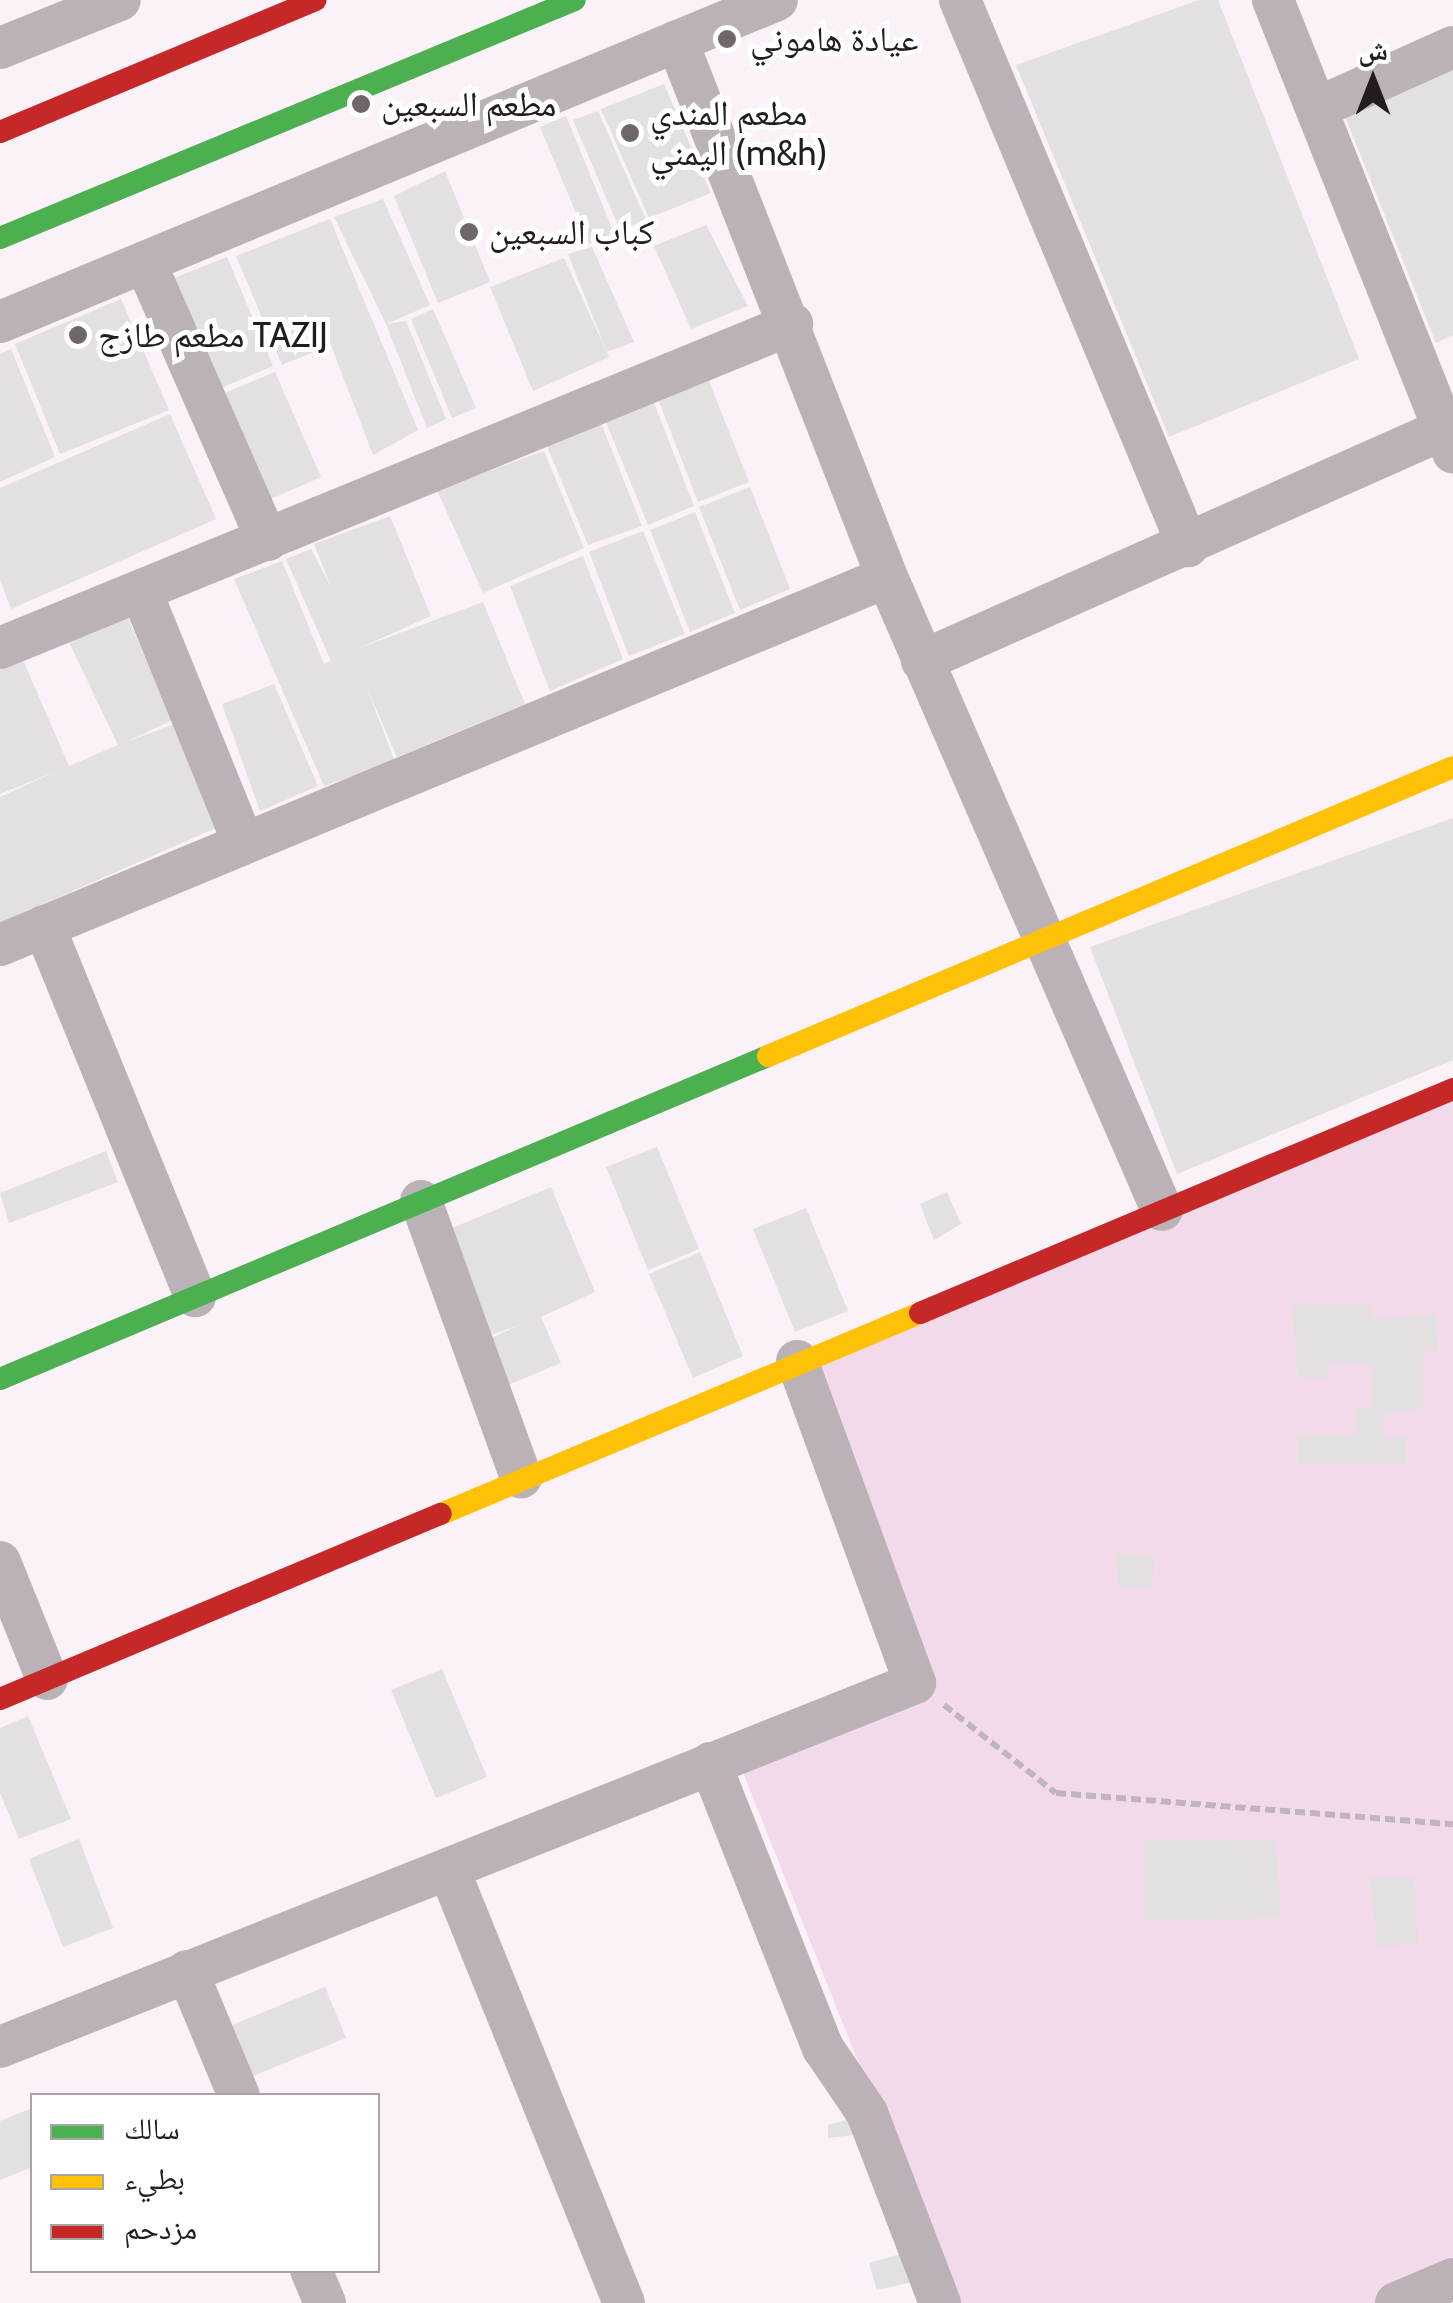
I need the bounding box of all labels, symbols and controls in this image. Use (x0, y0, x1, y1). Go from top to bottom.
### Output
place label: عيادة هاموني (750, 18, 918, 60)
marker: عيادة هاموني (714, 26, 740, 52)
north arrow (1323, 30, 1423, 130)
text: ش (1358, 33, 1388, 67)
place label: مطعم السبعين (381, 83, 557, 125)
place label: مطعم المندي اليمني (m&h) (650, 92, 826, 174)
marker: مطعم السبعين (350, 93, 372, 115)
marker: مطعم المندي اليمني (m&h) (619, 122, 641, 144)
place label: كباب السبعين (489, 211, 654, 253)
marker: كباب السبعين (458, 221, 480, 243)
place label: مطعم طازج TAZIJ (98, 314, 328, 356)
marker: مطعم طازج TAZIJ (67, 324, 89, 346)
legend (30, 2093, 380, 2273)
text: سالك (124, 2110, 180, 2147)
text: بطيء (124, 2160, 185, 2197)
text: مزدحم (124, 2210, 197, 2247)

